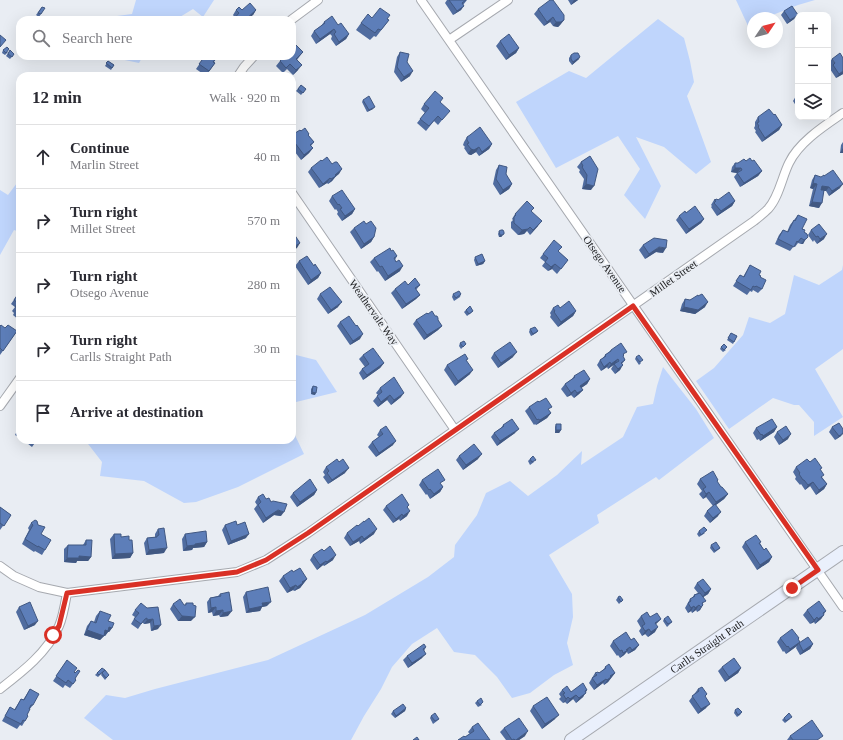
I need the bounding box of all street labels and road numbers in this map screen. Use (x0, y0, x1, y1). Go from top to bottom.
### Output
street label: Otsego Avenue (581, 233, 629, 295)
street label: Millet Street (647, 257, 699, 299)
street label: Weathervale Way (347, 277, 401, 347)
street label: Carlls Straight Path (668, 616, 746, 676)

